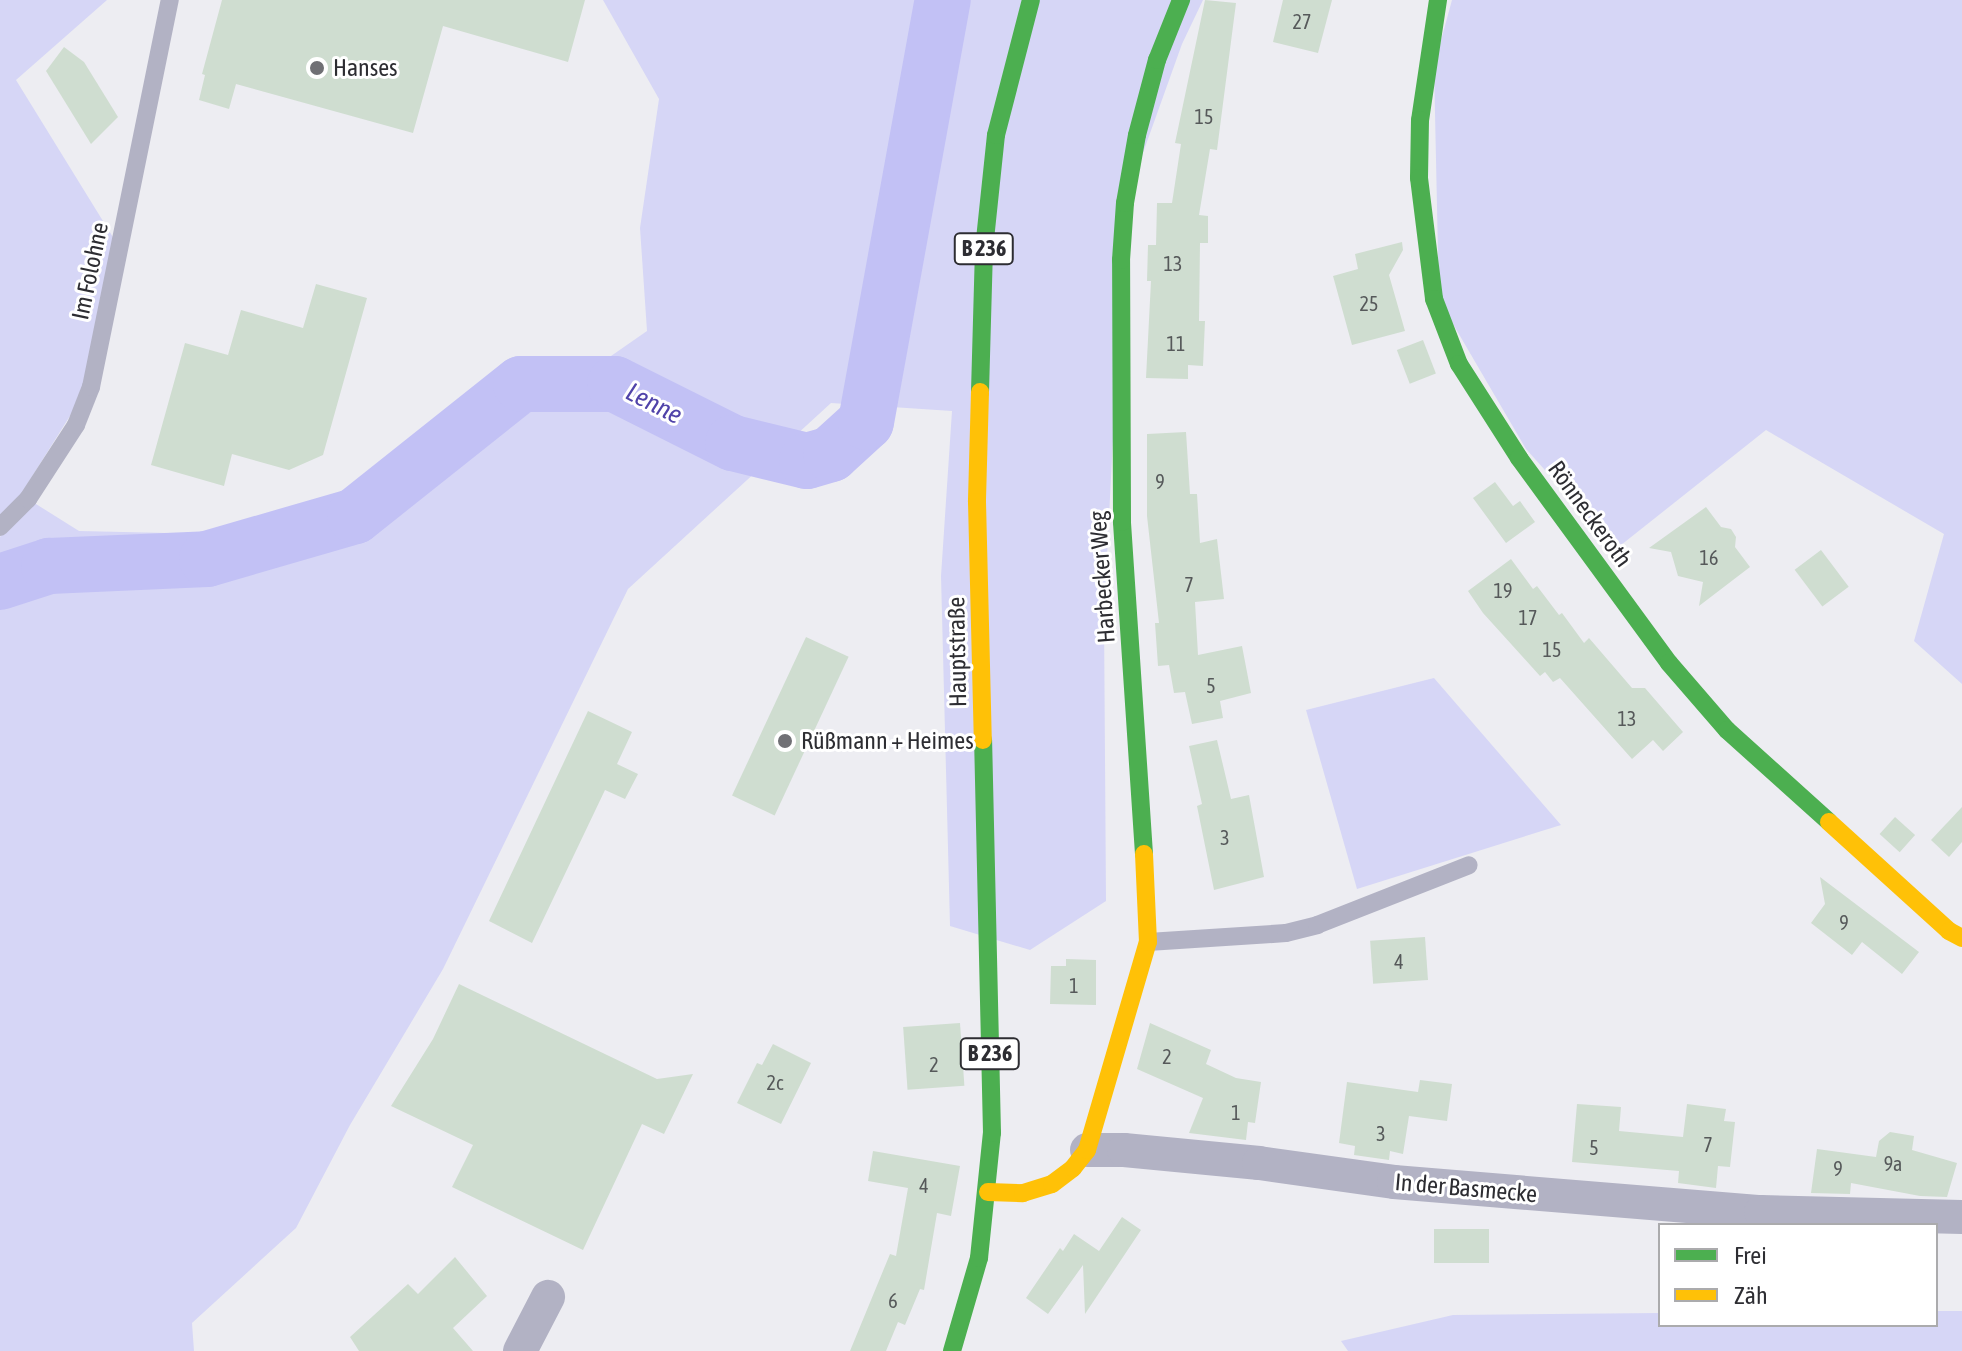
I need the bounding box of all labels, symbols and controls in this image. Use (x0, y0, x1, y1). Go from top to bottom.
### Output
house number: 27 (1293, 9, 1311, 33)
place label: Hanses (333, 54, 398, 82)
marker: Hanses (308, 59, 326, 77)
house number: 15 (1195, 104, 1213, 128)
street label: Im Folohne (66, 220, 114, 322)
road number: B 236 (952, 231, 1016, 267)
house number: 13 (1164, 251, 1182, 275)
house number: 25 (1360, 291, 1378, 315)
house number: 11 (1167, 331, 1185, 355)
water label: Lenne (621, 377, 687, 431)
street label: Rönneckeroth (1542, 455, 1638, 573)
house number: 9 (1155, 469, 1165, 493)
street label: Harbecker Weg (1083, 510, 1121, 644)
house number: 16 (1700, 545, 1718, 569)
house number: 7 (1184, 572, 1194, 596)
house number: 19 (1494, 578, 1512, 602)
street label: Hauptstraße (942, 597, 972, 707)
house number: 17 (1519, 605, 1537, 629)
house number: 15 (1543, 637, 1561, 661)
house number: 5 (1206, 673, 1216, 697)
house number: 13 (1618, 706, 1636, 730)
place label: Rüßmann + Heimes (801, 727, 974, 755)
marker: Rüßmann + Heimes (776, 732, 794, 750)
house number: 3 (1220, 825, 1230, 849)
house number: 9 (1839, 910, 1849, 934)
house number: 4 (1394, 949, 1404, 973)
house number: 1 (1069, 973, 1079, 997)
road number: B 236 (958, 1036, 1022, 1072)
house number: 2 (1162, 1044, 1172, 1068)
house number: 2 (929, 1052, 939, 1076)
house number: 2c (767, 1070, 783, 1094)
house number: 1 (1231, 1100, 1241, 1124)
house number: 3 (1376, 1121, 1386, 1145)
house number: 7 (1703, 1132, 1713, 1156)
house number: 5 (1589, 1135, 1599, 1159)
house number: 9a (1884, 1151, 1902, 1175)
house number: 9 (1833, 1156, 1843, 1180)
street label: In der Basmecke (1394, 1167, 1538, 1209)
house number: 4 (919, 1173, 929, 1197)
legend (1658, 1223, 1938, 1327)
text: Frei (1734, 1242, 1767, 1269)
text: Zäh (1734, 1282, 1768, 1309)
house number: 6 (888, 1288, 898, 1312)

